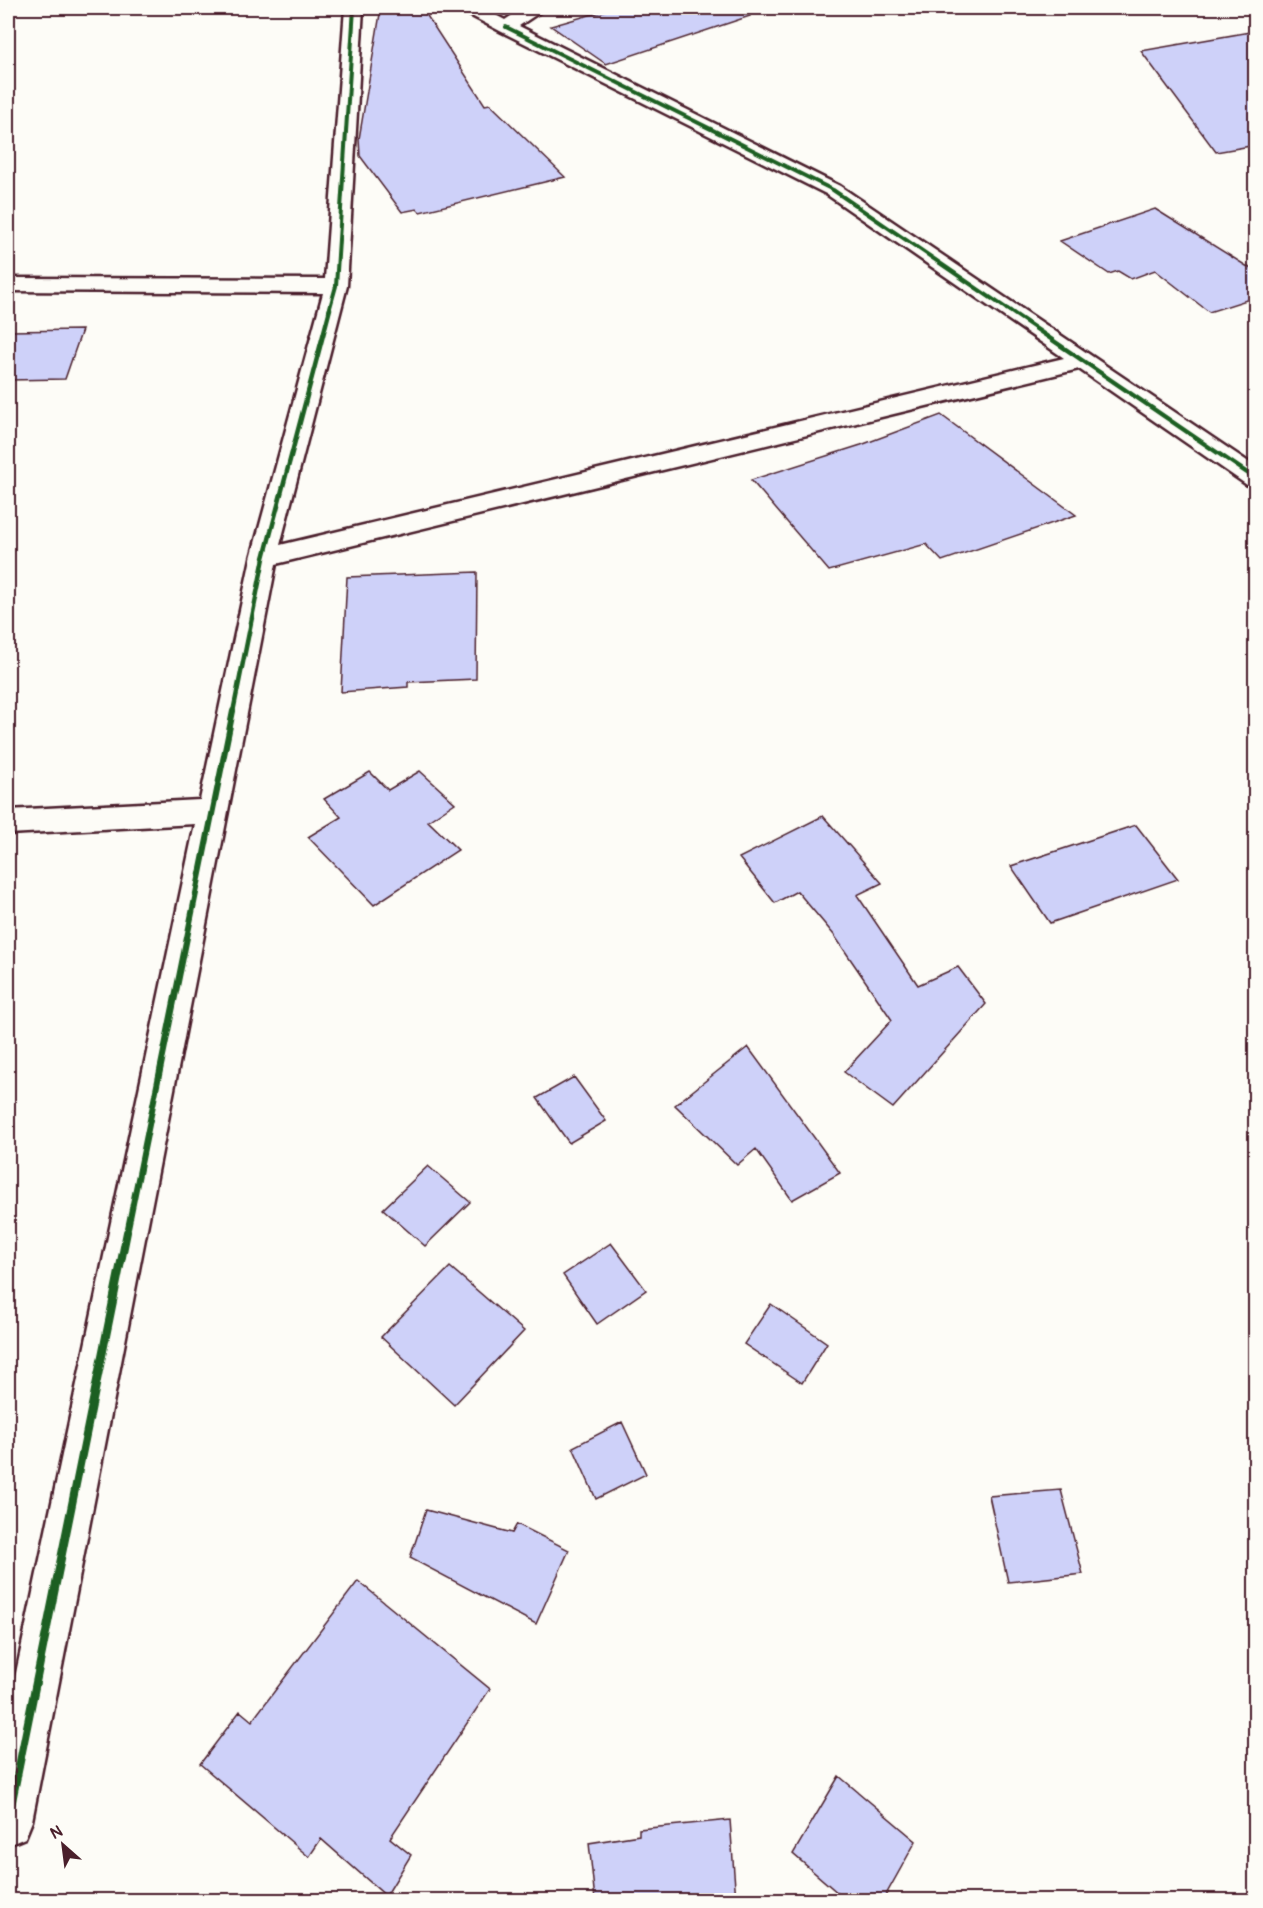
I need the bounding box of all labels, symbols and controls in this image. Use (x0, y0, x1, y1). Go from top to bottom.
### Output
north arrow (33, 1815, 93, 1875)
text: N (47, 1821, 66, 1844)

